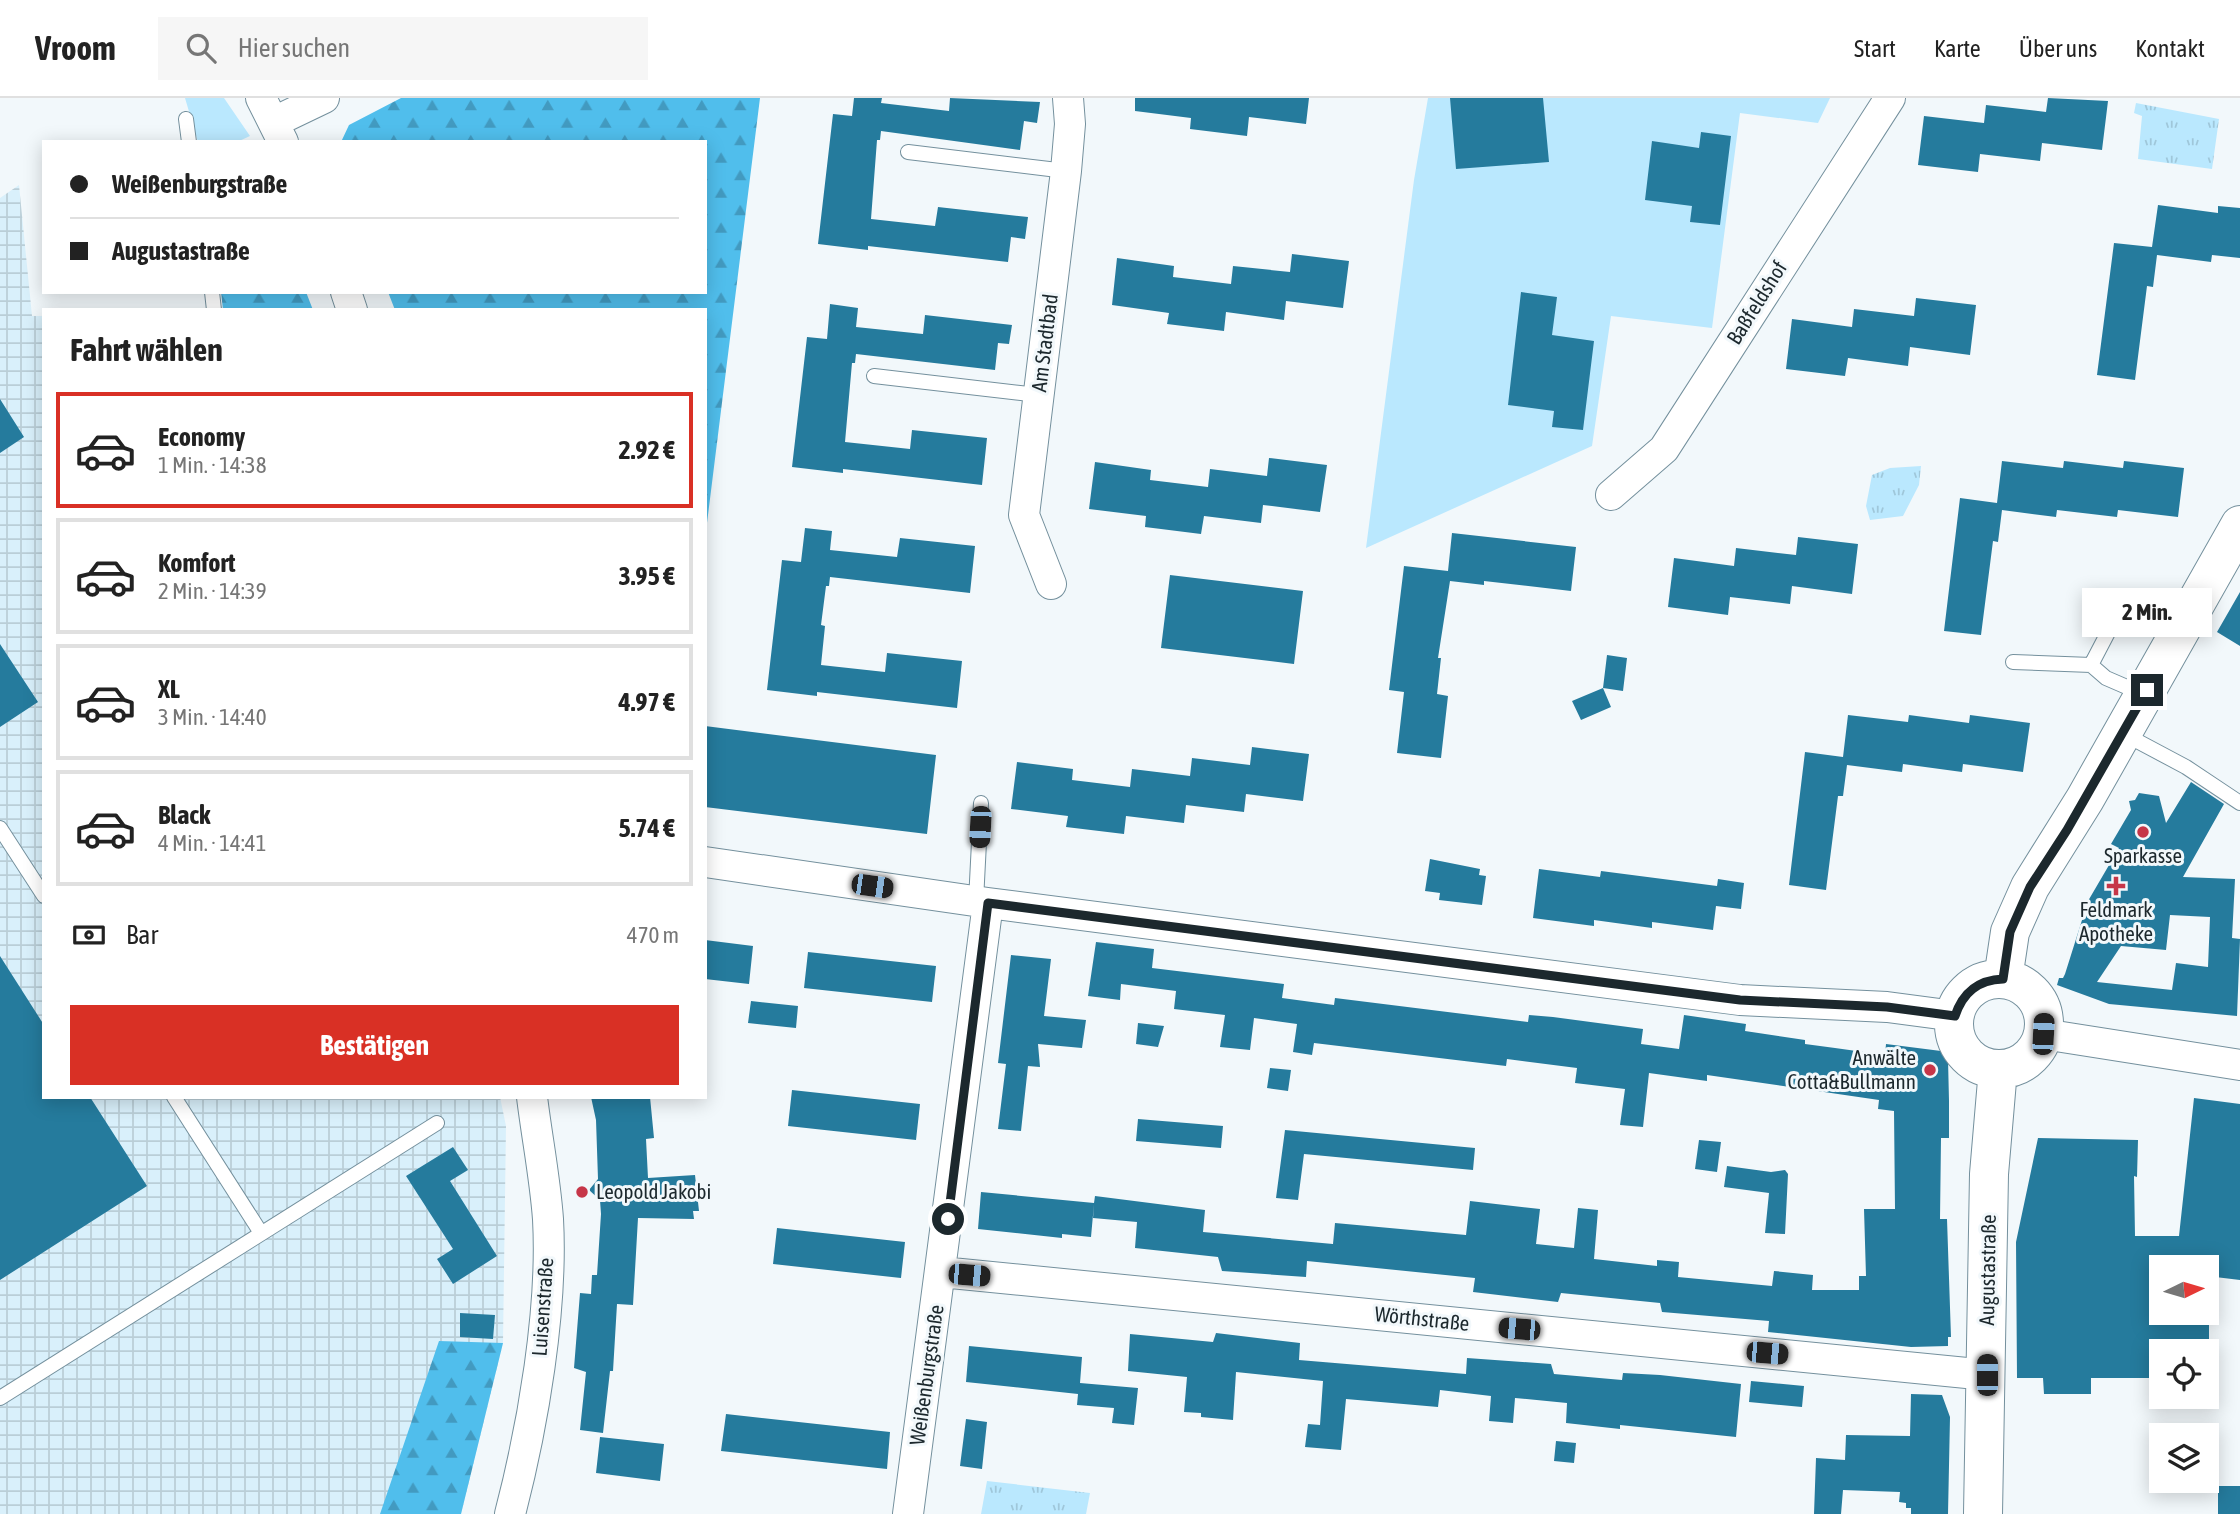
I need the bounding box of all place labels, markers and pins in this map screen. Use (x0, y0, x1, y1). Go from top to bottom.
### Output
marker: Sparkasse (2135, 824, 2151, 840)
place label: Sparkasse (2104, 843, 2182, 867)
marker: Feldmark Apotheke (2108, 878, 2124, 894)
place label: Feldmark Apotheke (2079, 897, 2153, 945)
place label: Anwälte Cotta&Bullmann (1787, 1045, 1916, 1093)
marker: Anwälte Cotta&Bullmann (1922, 1062, 1938, 1078)
place label: Leopold Jakobi (596, 1179, 711, 1203)
marker: Leopold Jakobi (574, 1184, 590, 1200)

